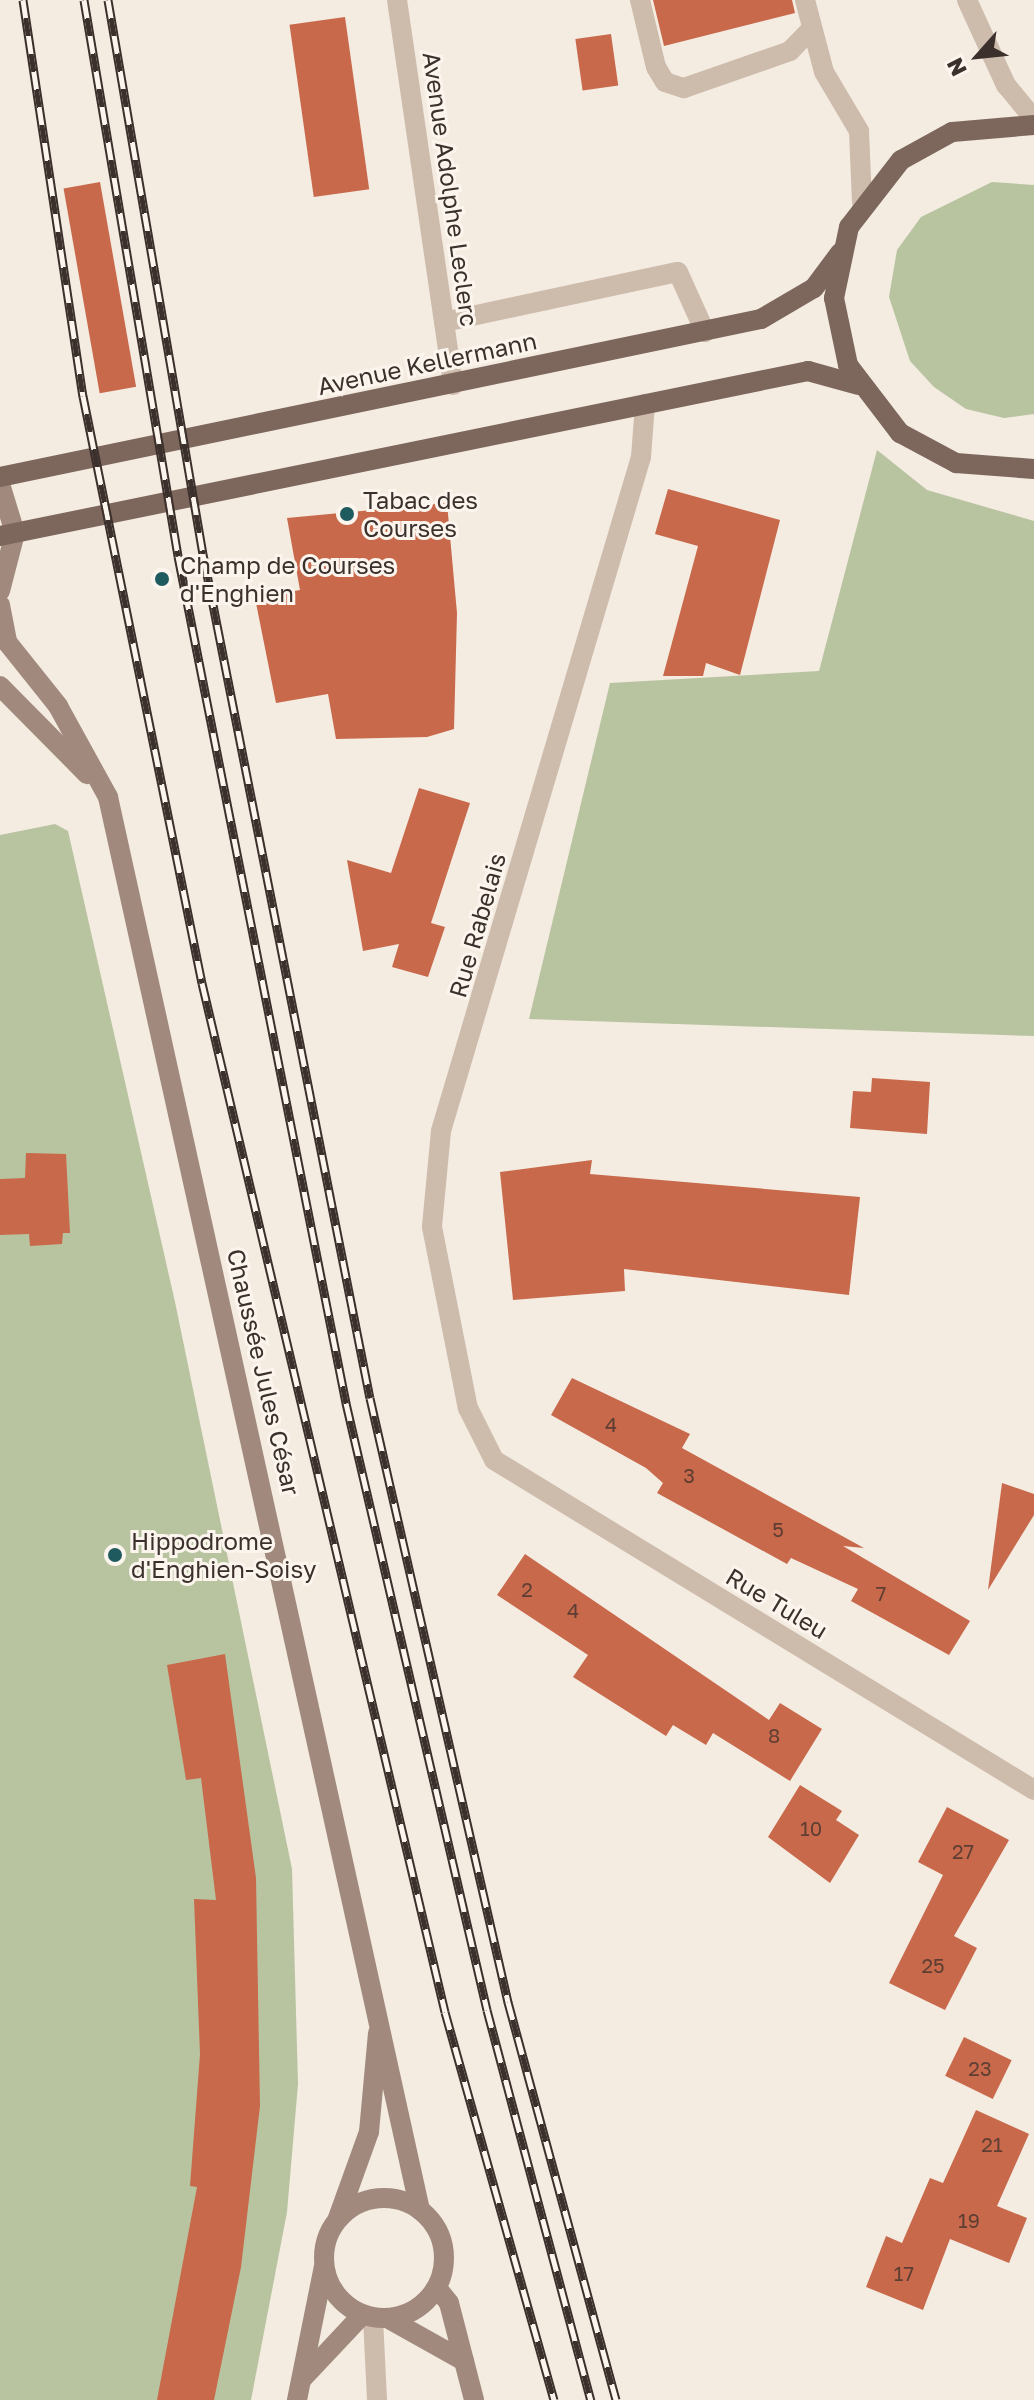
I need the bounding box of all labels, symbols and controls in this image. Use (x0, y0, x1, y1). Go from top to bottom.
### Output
north arrow (938, 16, 1018, 96)
street label: Avenue Adolphe Leclerc (417, 50, 485, 328)
text: N (940, 54, 972, 81)
street label: Avenue Kellermann (315, 326, 539, 400)
place label: Tabac des Courses (363, 486, 478, 542)
marker: Tabac des Courses (338, 505, 356, 523)
place label: Champ de Courses d'Enghien (180, 551, 395, 607)
marker: Champ de Courses d'Enghien (151, 568, 173, 590)
street label: Rue Rabelais (443, 849, 511, 1001)
street label: Chaussée Jules César (222, 1246, 306, 1498)
house number: 4 (605, 1412, 617, 1436)
house number: 3 (683, 1463, 695, 1487)
house number: 5 (772, 1517, 784, 1541)
place label: Hippodrome d'Enghien-Soisy (131, 1527, 317, 1583)
marker: Hippodrome d'Enghien-Soisy (106, 1546, 124, 1564)
street label: Rue Tuleu (721, 1561, 833, 1645)
house number: 2 (521, 1577, 533, 1601)
house number: 7 (876, 1581, 886, 1605)
house number: 4 (567, 1598, 579, 1622)
house number: 8 (768, 1723, 780, 1747)
house number: 10 (800, 1816, 822, 1840)
house number: 27 (952, 1839, 974, 1863)
house number: 25 (921, 1953, 945, 1977)
house number: 23 (968, 2056, 992, 2080)
house number: 21 (981, 2132, 1003, 2156)
house number: 19 (958, 2208, 980, 2232)
house number: 17 (894, 2261, 914, 2285)

